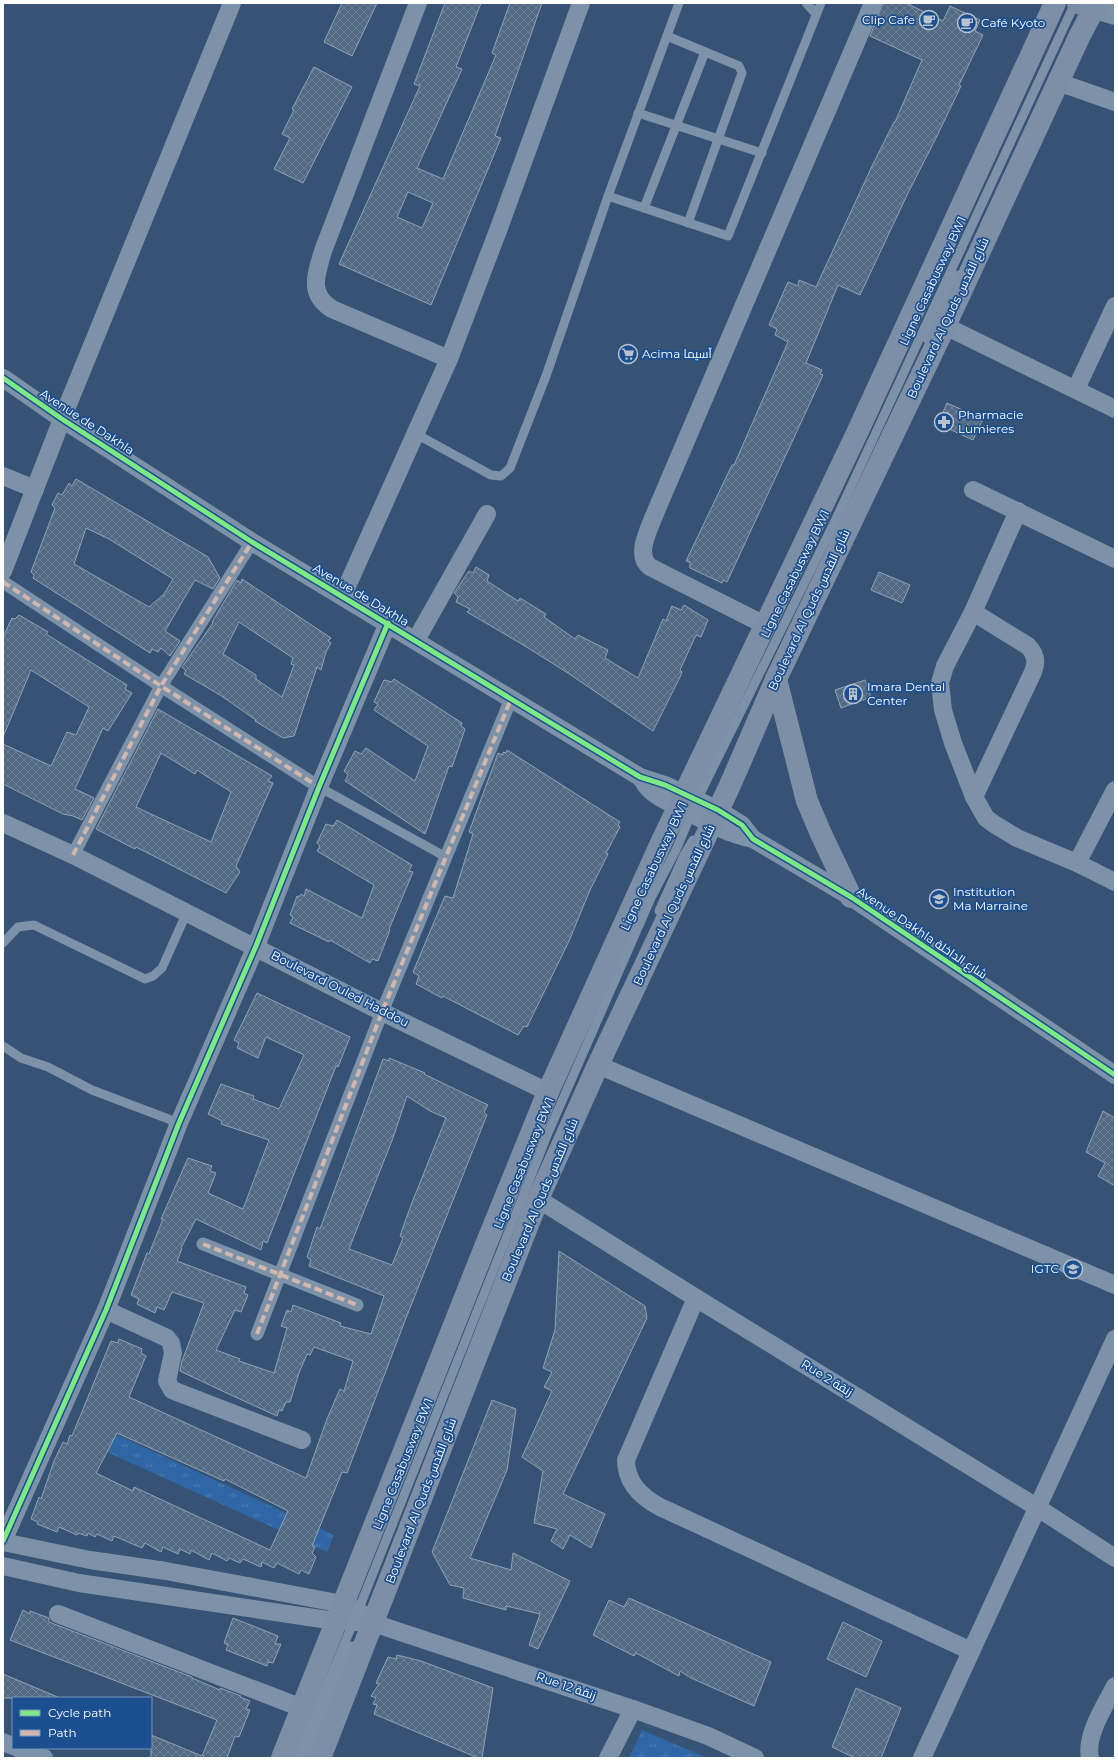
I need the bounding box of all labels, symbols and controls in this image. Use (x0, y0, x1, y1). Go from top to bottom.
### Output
cafe icon: Clip Cafe (918, 9, 940, 31)
place label: Clip Cafe (862, 12, 915, 27)
cafe icon: Café Kyoto (956, 12, 978, 34)
place label: Café Kyoto (981, 15, 1045, 30)
street label: Ligne Casabusway BW1 (896, 214, 969, 348)
street label: Boulevard Al Quds شارع القدس (904, 235, 992, 401)
supermarket icon: Acima آسيما (617, 343, 639, 365)
place label: Acima آسيما (642, 346, 712, 361)
street label: Avenue de Dakhla (37, 385, 137, 458)
place label: Pharmacie Lumieres (958, 407, 1023, 436)
pharmacy icon: Pharmacie Lumieres (933, 411, 955, 433)
street label: Ligne Casabusway BW1 (757, 507, 832, 640)
street label: Boulevard Al Quds شارع القدس (765, 527, 853, 693)
street label: Avenue de Dakhla (310, 560, 412, 629)
place label: Imara Dental Center (867, 679, 945, 708)
building icon: Imara Dental Center (842, 683, 864, 705)
street label: Ligne Casabusway BW1 (617, 799, 690, 933)
street label: Boulevard Al Quds شارع القدس (630, 822, 718, 988)
street label: Avenue Dakhla شارع الداخلة (854, 883, 990, 983)
place label: Institution Ma Marraine (953, 884, 1028, 913)
school or university icon: Institution Ma Marraine (928, 888, 950, 910)
street label: Boulevard Ouled Haddou (269, 947, 412, 1030)
street label: Ligne Casabusway BW1 (490, 1095, 557, 1231)
street label: Boulevard Al Quds شارع القدس (498, 1116, 582, 1284)
school or university icon: IGTC (1062, 1258, 1084, 1280)
place label: IGTC (1031, 1261, 1059, 1276)
street label: Rue 2 زنقة (799, 1356, 856, 1399)
street label: Ligne Casabusway BW1 (369, 1396, 436, 1532)
street label: Boulevard Al Quds شارع القدس (382, 1416, 460, 1586)
street label: Rue 12 زنقة (534, 1668, 598, 1703)
legend (12, 1697, 152, 1749)
text: Cycle path (48, 1705, 111, 1720)
text: Path (48, 1725, 77, 1740)

